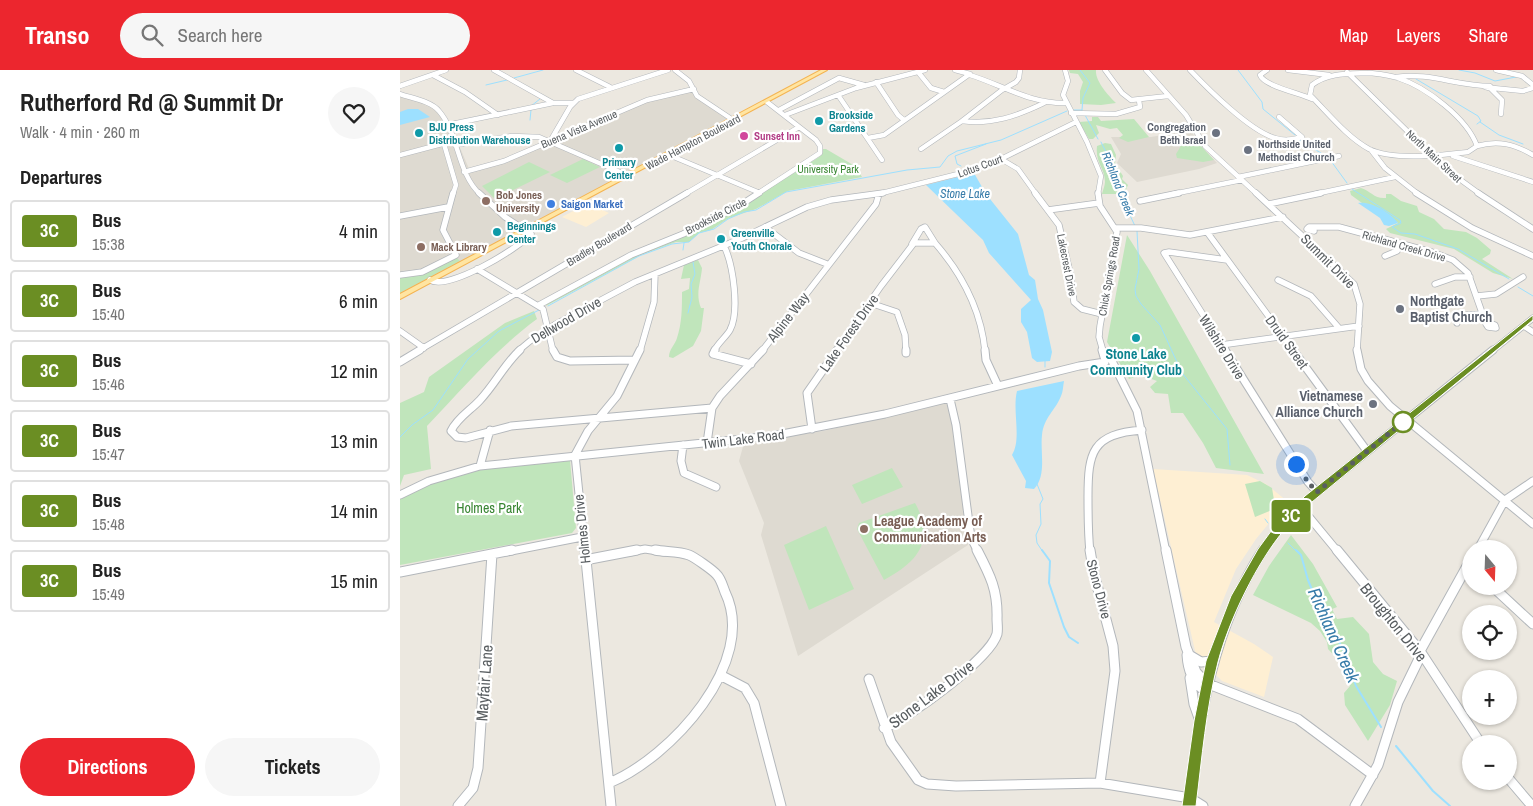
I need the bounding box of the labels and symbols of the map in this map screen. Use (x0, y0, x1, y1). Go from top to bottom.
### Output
street label: Buena Vista Avenue (539, 107, 619, 151)
place label: Brookside Gardens (829, 108, 873, 135)
street label: Wade Hampton Boulevard (643, 111, 743, 173)
marker: Brookside Gardens (813, 115, 825, 127)
place label: BJU Press Distribution Warehouse (429, 120, 530, 147)
place label: Congregation Beth Israel (1147, 120, 1206, 147)
marker: BJU Press Distribution Warehouse (413, 127, 425, 139)
marker: Congregation Beth Israel (1210, 127, 1222, 139)
street label: North Main Street (1403, 127, 1465, 186)
place label: Sunset Inn (754, 129, 800, 143)
marker: Sunset Inn (738, 130, 750, 142)
place label: Northside United Methodist Church (1258, 137, 1335, 164)
marker: Primary Center (613, 142, 625, 154)
marker: Northside United Methodist Church (1242, 144, 1254, 156)
water label: Richland Creek (1098, 150, 1139, 219)
street label: Lotus Court (956, 151, 1005, 181)
place label: Primary Center (602, 155, 636, 182)
park label: University Park (797, 162, 859, 176)
water label: Stone Lake (940, 186, 990, 202)
place label: Bob Jones University (496, 188, 542, 215)
marker: Bob Jones University (480, 195, 492, 207)
street label: Brookside Circle (683, 195, 749, 237)
place label: Saigon Market (561, 197, 623, 211)
marker: Saigon Market (545, 198, 557, 210)
place label: Beginnings Center (507, 219, 556, 246)
street label: Bradley Boulevard (564, 219, 634, 269)
marker: Beginnings Center (491, 226, 503, 238)
place label: Greenville Youth Chorale (731, 226, 792, 253)
street label: Richland Creek Drive (1361, 227, 1447, 265)
street label: Summit Drive (1297, 230, 1359, 292)
marker: Greenville Youth Chorale (715, 233, 727, 245)
street label: Lakecrest Drive (1054, 233, 1080, 297)
street label: Chick Springs Road (1095, 235, 1123, 317)
place label: Mack Library (431, 240, 487, 254)
marker: Mack Library (415, 241, 427, 253)
street label: Alpine Way (762, 288, 813, 346)
street label: Lake Forest Drive (816, 291, 882, 375)
place label: Northgate Baptist Church (1410, 292, 1492, 326)
street label: Dellwood Drive (528, 293, 604, 347)
marker: Northgate Baptist Church (1394, 303, 1406, 315)
street label: Wilshire Drive (1195, 311, 1249, 383)
street label: Druid Street (1262, 312, 1312, 372)
marker: Stone Lake Community Club (1130, 332, 1142, 344)
place label: Stone Lake Community Club (1090, 345, 1182, 379)
place label: Vietnamese Alliance Church (1276, 387, 1363, 421)
marker: Vietnamese Alliance Church (1367, 398, 1379, 410)
unlabelled marker (1392, 411, 1414, 433)
street label: Twin Lake Road (701, 425, 785, 453)
your location (1284, 452, 1309, 477)
street label: Holmes Drive (569, 493, 595, 565)
park label: Holmes Park (456, 499, 522, 517)
line badge: 3C (1268, 500, 1314, 532)
place label: League Academy of Communication Arts (874, 512, 986, 546)
marker: League Academy of Communication Arts (858, 523, 870, 535)
north arrow (1462, 540, 1518, 595)
street label: Stono Drive (1082, 557, 1116, 621)
street label: Broughton Drive (1355, 578, 1433, 666)
water label: Richland Creek (1302, 583, 1366, 687)
street label: Mayfair Lane (470, 644, 498, 722)
street label: Stone Lake Drive (884, 655, 978, 733)

